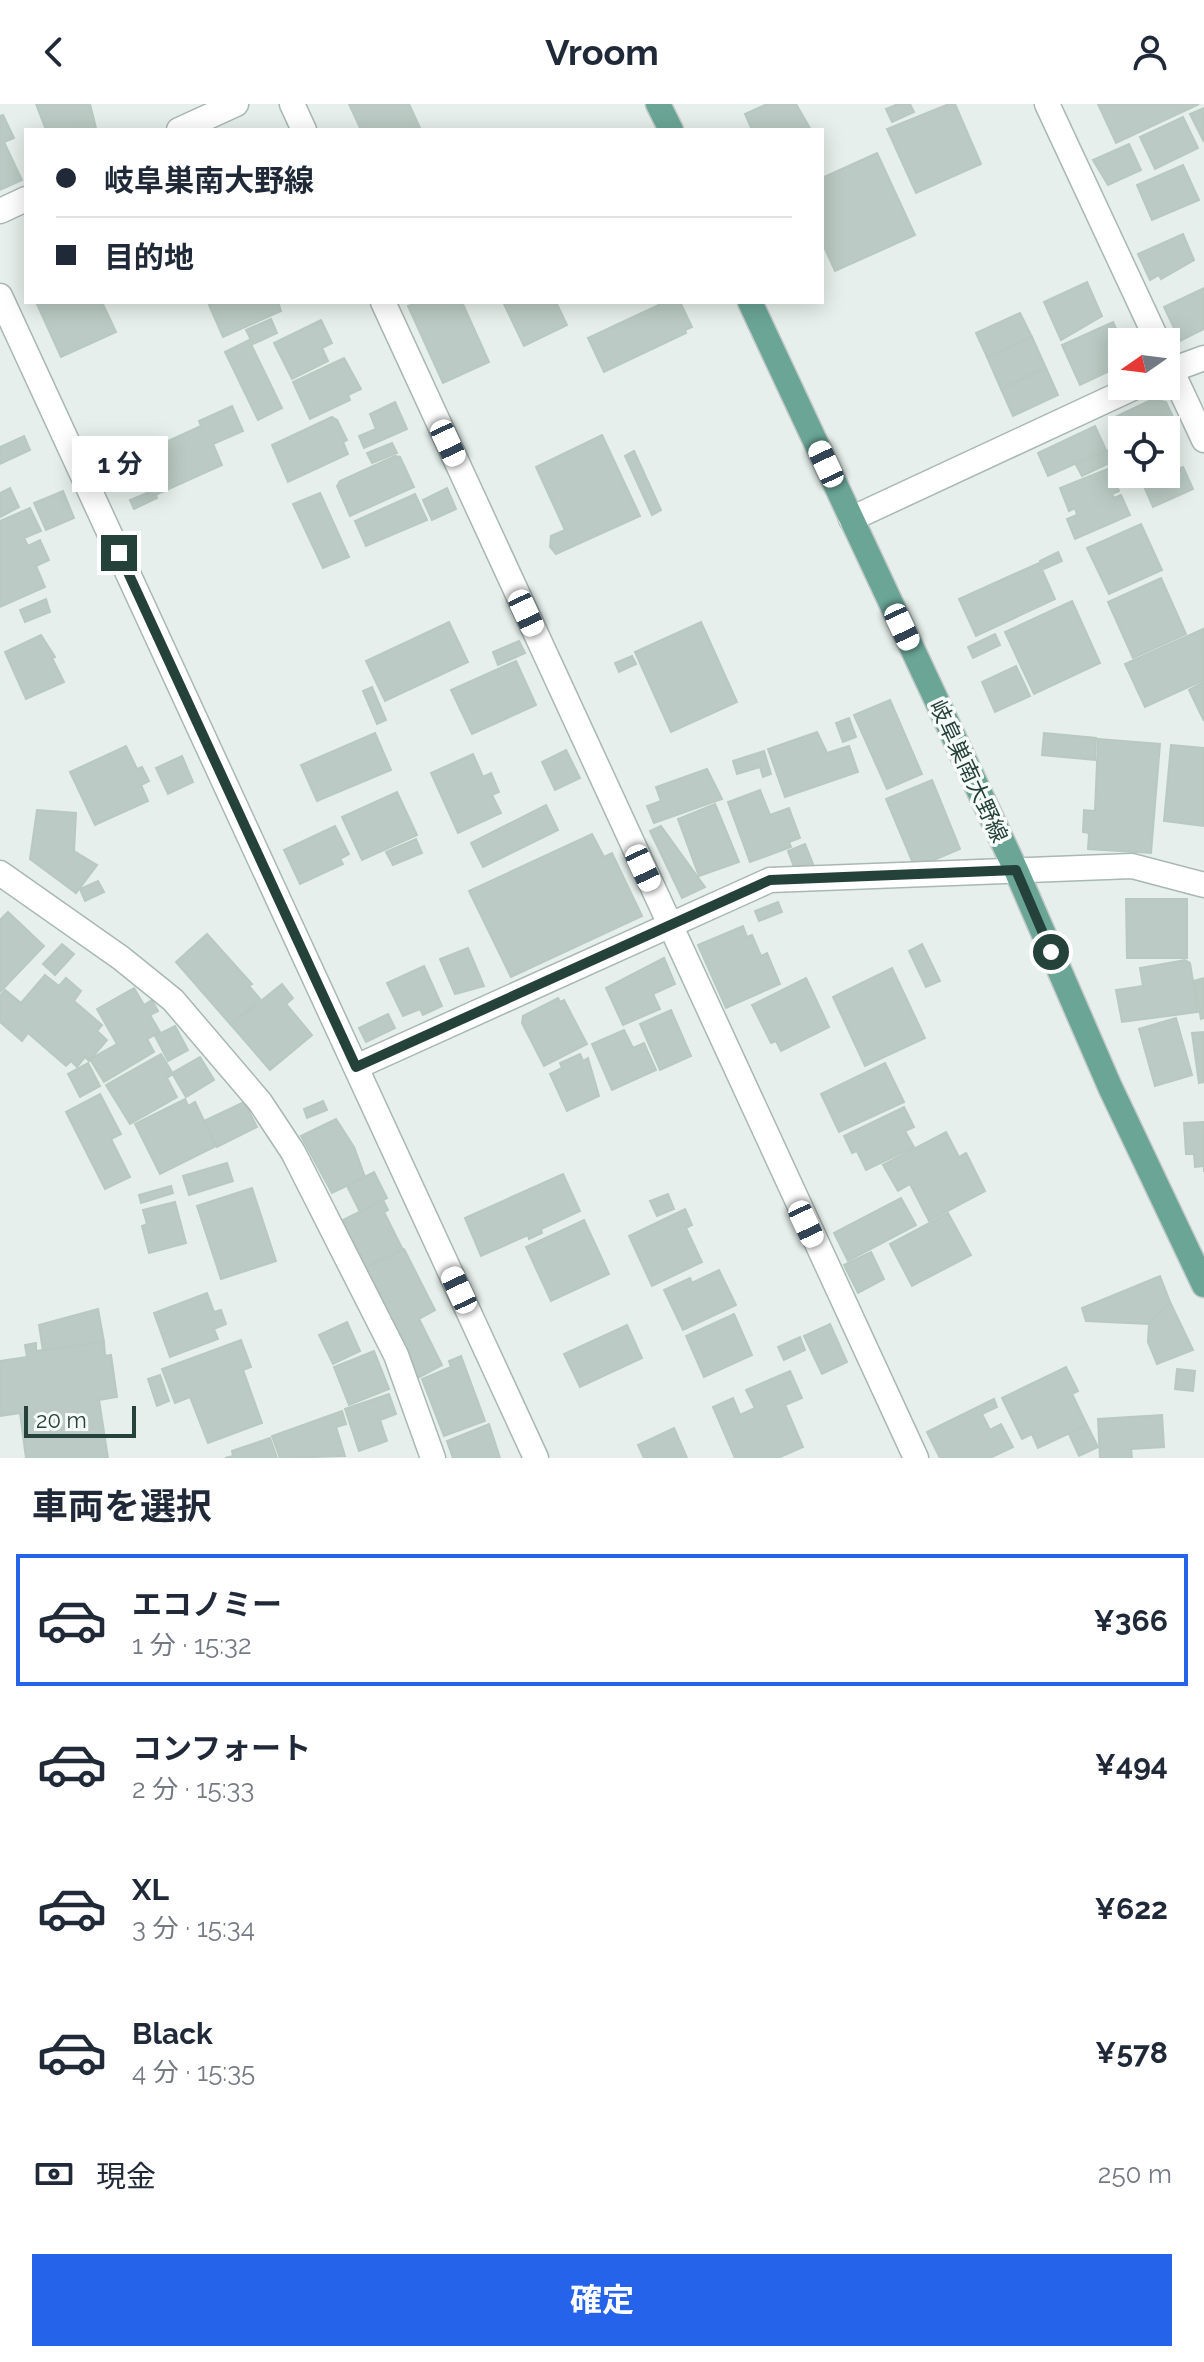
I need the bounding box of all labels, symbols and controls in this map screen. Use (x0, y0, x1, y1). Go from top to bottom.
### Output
icon: back (32, 30, 76, 74)
icon: person (1128, 30, 1172, 74)
text: Vroom (545, 31, 659, 73)
text: 岐阜巣南大野線 (104, 163, 314, 198)
text: 目的地 (104, 240, 194, 275)
north arrow (1108, 328, 1180, 400)
map controls (1108, 328, 1180, 488)
car (427, 416, 469, 470)
button: locate (1108, 416, 1180, 488)
callout: 1 分 (71, 437, 167, 493)
car (805, 437, 847, 491)
text: 1 分 (97, 449, 143, 479)
route end (101, 535, 137, 571)
car (505, 586, 547, 640)
car (881, 600, 923, 654)
street label: 岐阜巣南大野線 (925, 696, 1013, 846)
car (622, 841, 664, 895)
route start (1033, 934, 1069, 970)
car (785, 1197, 827, 1251)
car (438, 1263, 480, 1317)
scale bar (24, 1402, 136, 1438)
text: 20 m (36, 1407, 87, 1433)
text: 車両を選択 (32, 1485, 212, 1527)
icon: car (36, 1584, 108, 1656)
text: エコノミー (132, 1587, 282, 1622)
text: ¥366 (1093, 1603, 1168, 1638)
text: 1 分 · 15:32 (132, 1630, 252, 1660)
icon: car (36, 1728, 108, 1800)
text: コンフォート (132, 1731, 311, 1766)
text: ¥494 (1095, 1747, 1168, 1782)
text: 2 分 · 15:33 (132, 1774, 254, 1804)
icon: car (36, 1872, 108, 1944)
text: XL (132, 1872, 169, 1907)
text: ¥622 (1095, 1891, 1168, 1926)
text: 3 分 · 15:34 (132, 1913, 255, 1943)
icon: car (36, 2016, 108, 2088)
text: Black (132, 2016, 213, 2051)
text: ¥578 (1095, 2035, 1168, 2070)
text: 4 分 · 15:35 (132, 2057, 255, 2087)
icon: cash (32, 2152, 76, 2196)
text: 現金 (96, 2159, 156, 2194)
text: 250 m (1098, 2159, 1172, 2189)
button: 確定 (32, 2254, 1172, 2346)

